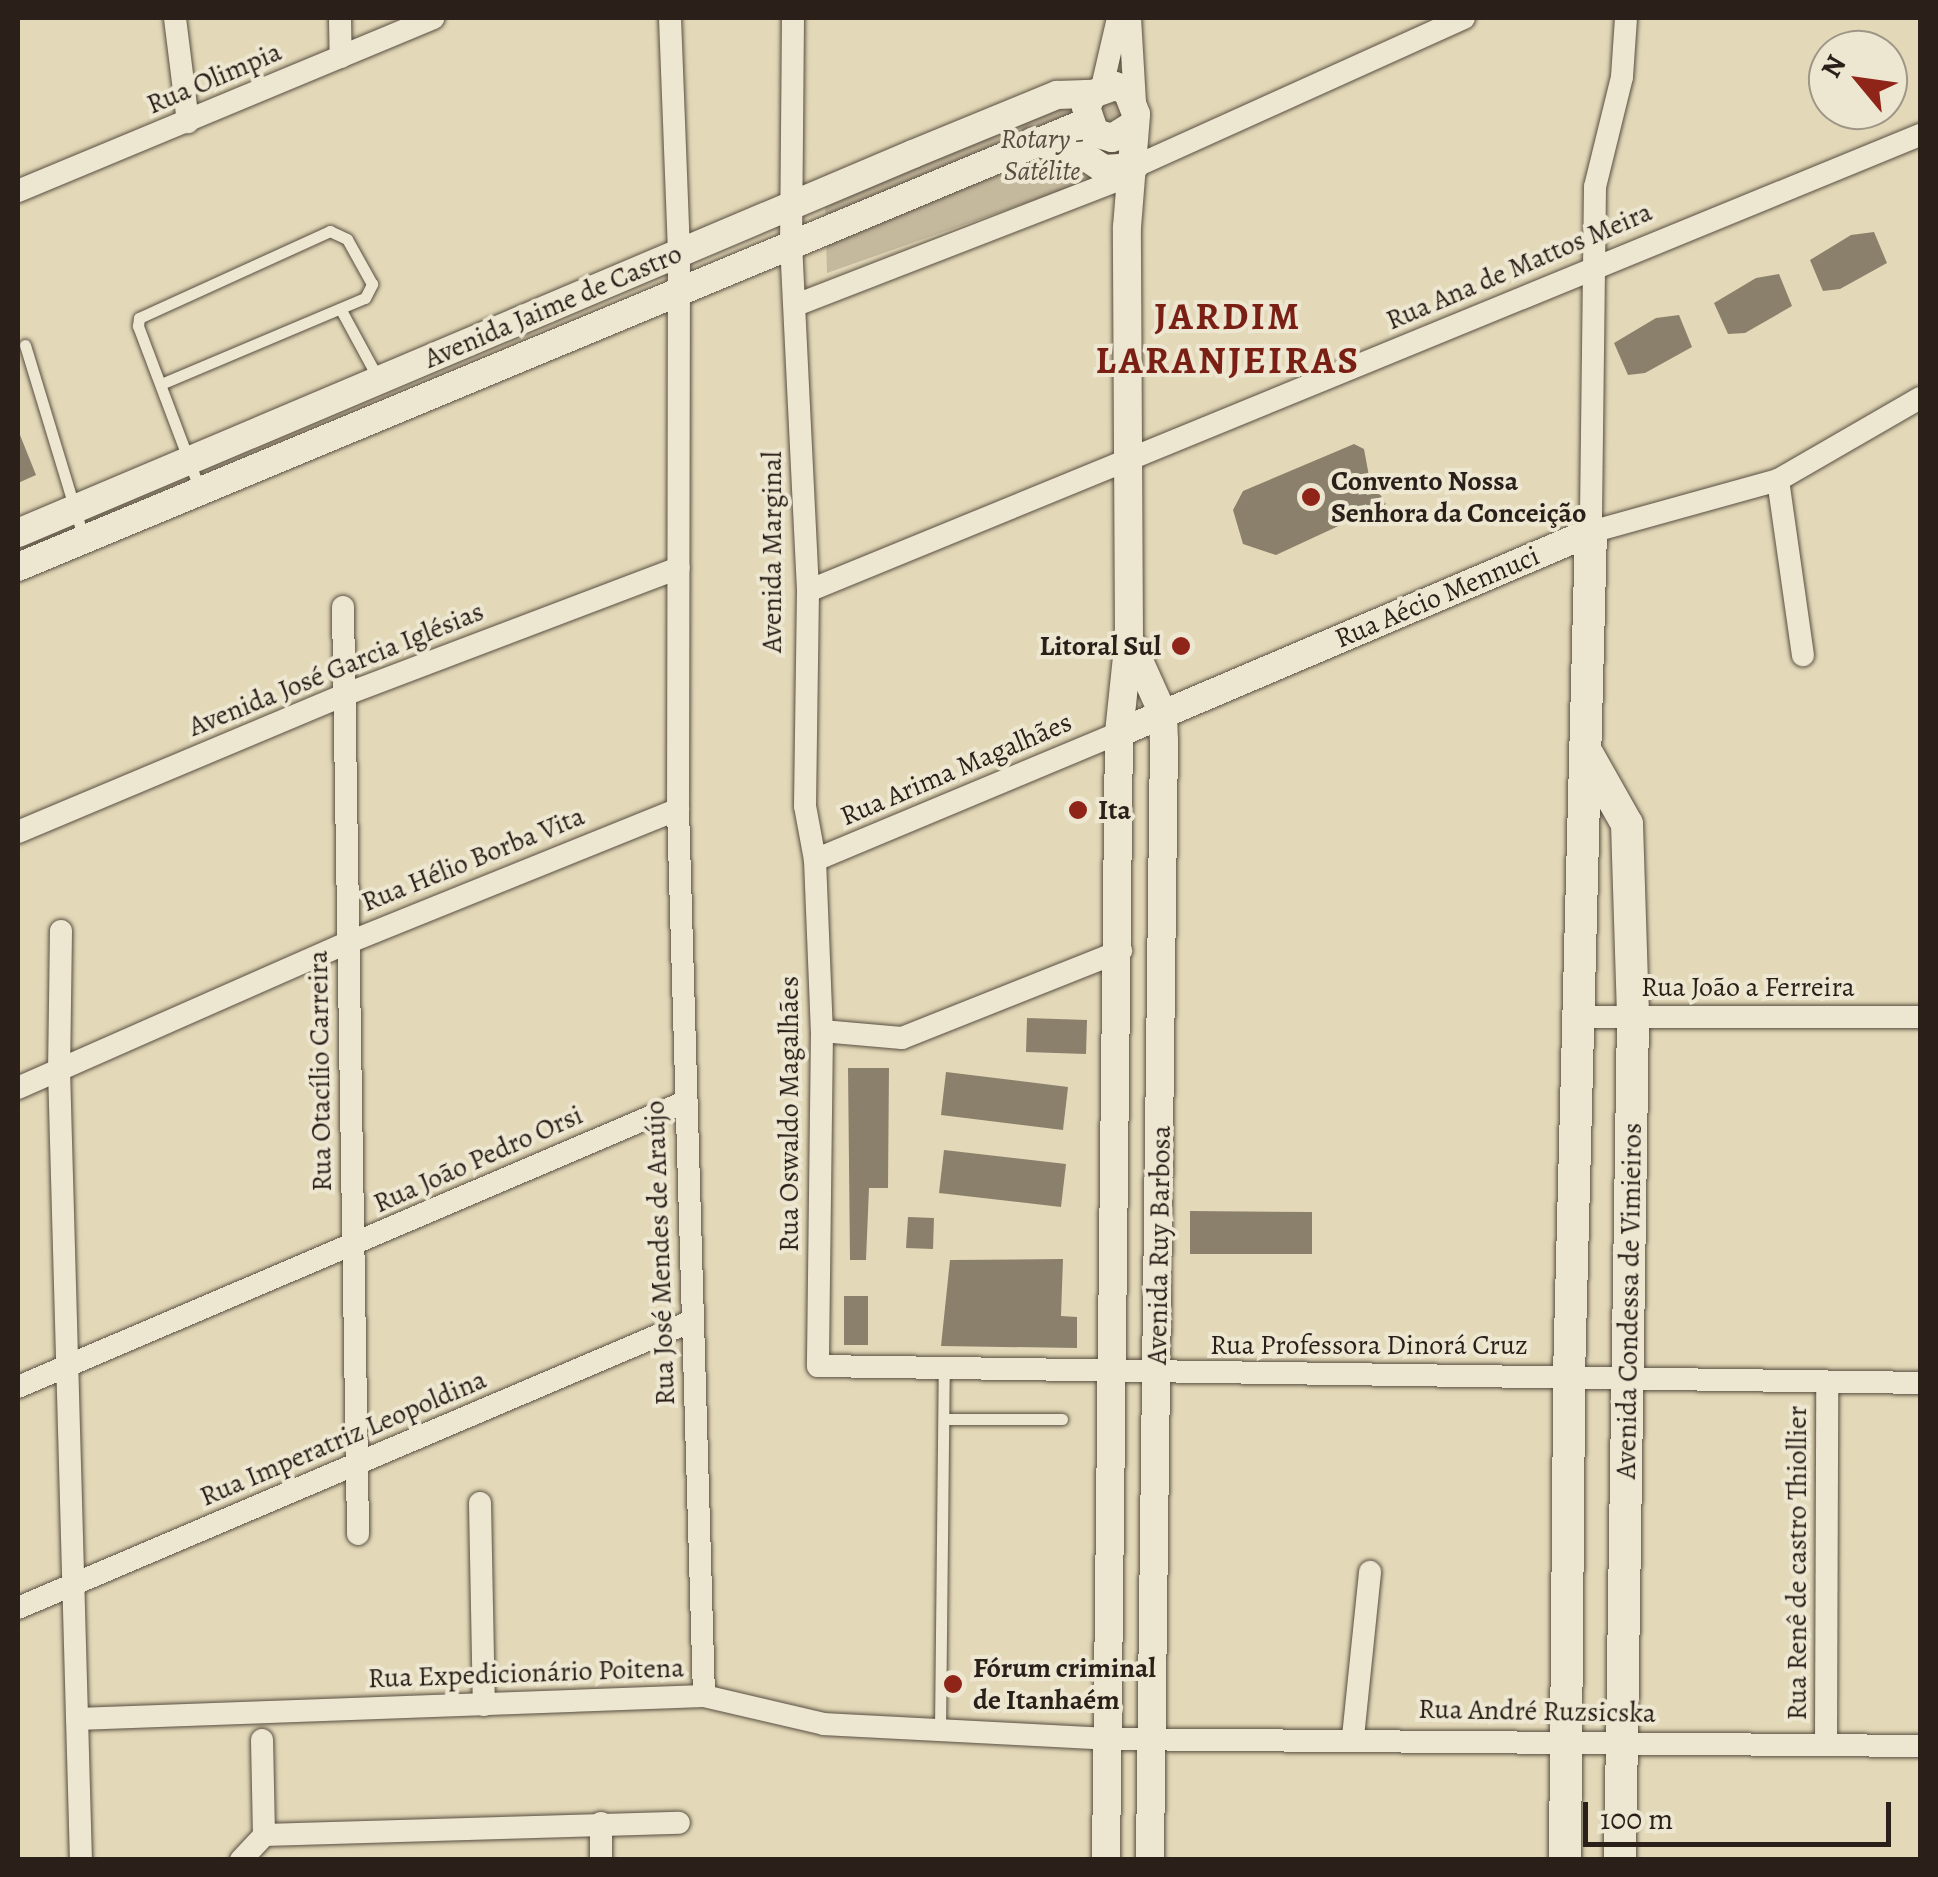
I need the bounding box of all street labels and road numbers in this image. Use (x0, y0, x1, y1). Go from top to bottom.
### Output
street label: Rua Olimpia (142, 35, 286, 121)
street label: Rua Ana de Mattos Meira (1381, 195, 1657, 337)
street label: Avenida Jaime de Castro (419, 237, 687, 375)
street label: Avenida Marginal (755, 451, 789, 653)
street label: Rua Aécio Mennuci (1330, 539, 1544, 655)
street label: Avenida José Garcia Iglésias (184, 594, 488, 744)
street label: Rua Arima Magalhães (835, 705, 1077, 833)
street label: Rua Hélio Borba Vita (357, 799, 589, 919)
street label: Rua Otacílio Carreira (301, 950, 339, 1192)
street label: Rua João a Ferreira (1641, 970, 1855, 1004)
street label: Rua Oswaldo Magalhães (772, 976, 806, 1252)
street label: Rua João Pedro Orsi (368, 1098, 588, 1220)
street label: Rua José Mendes de Araújo (638, 1100, 682, 1406)
street label: Avenida Condessa de Vimieiros (1609, 1123, 1649, 1479)
street label: Avenida Ruy Barbosa (1140, 1125, 1178, 1365)
street label: Rua Professora Dinorá Cruz (1210, 1328, 1528, 1362)
street label: Rua Imperatriz Leopoldina (195, 1362, 491, 1514)
street label: Rua Renê de castro Thiollier (1780, 1406, 1814, 1720)
street label: Rua Expedicionário Poitena (367, 1651, 685, 1695)
street label: Rua André Ruzsicska (1418, 1692, 1656, 1730)

